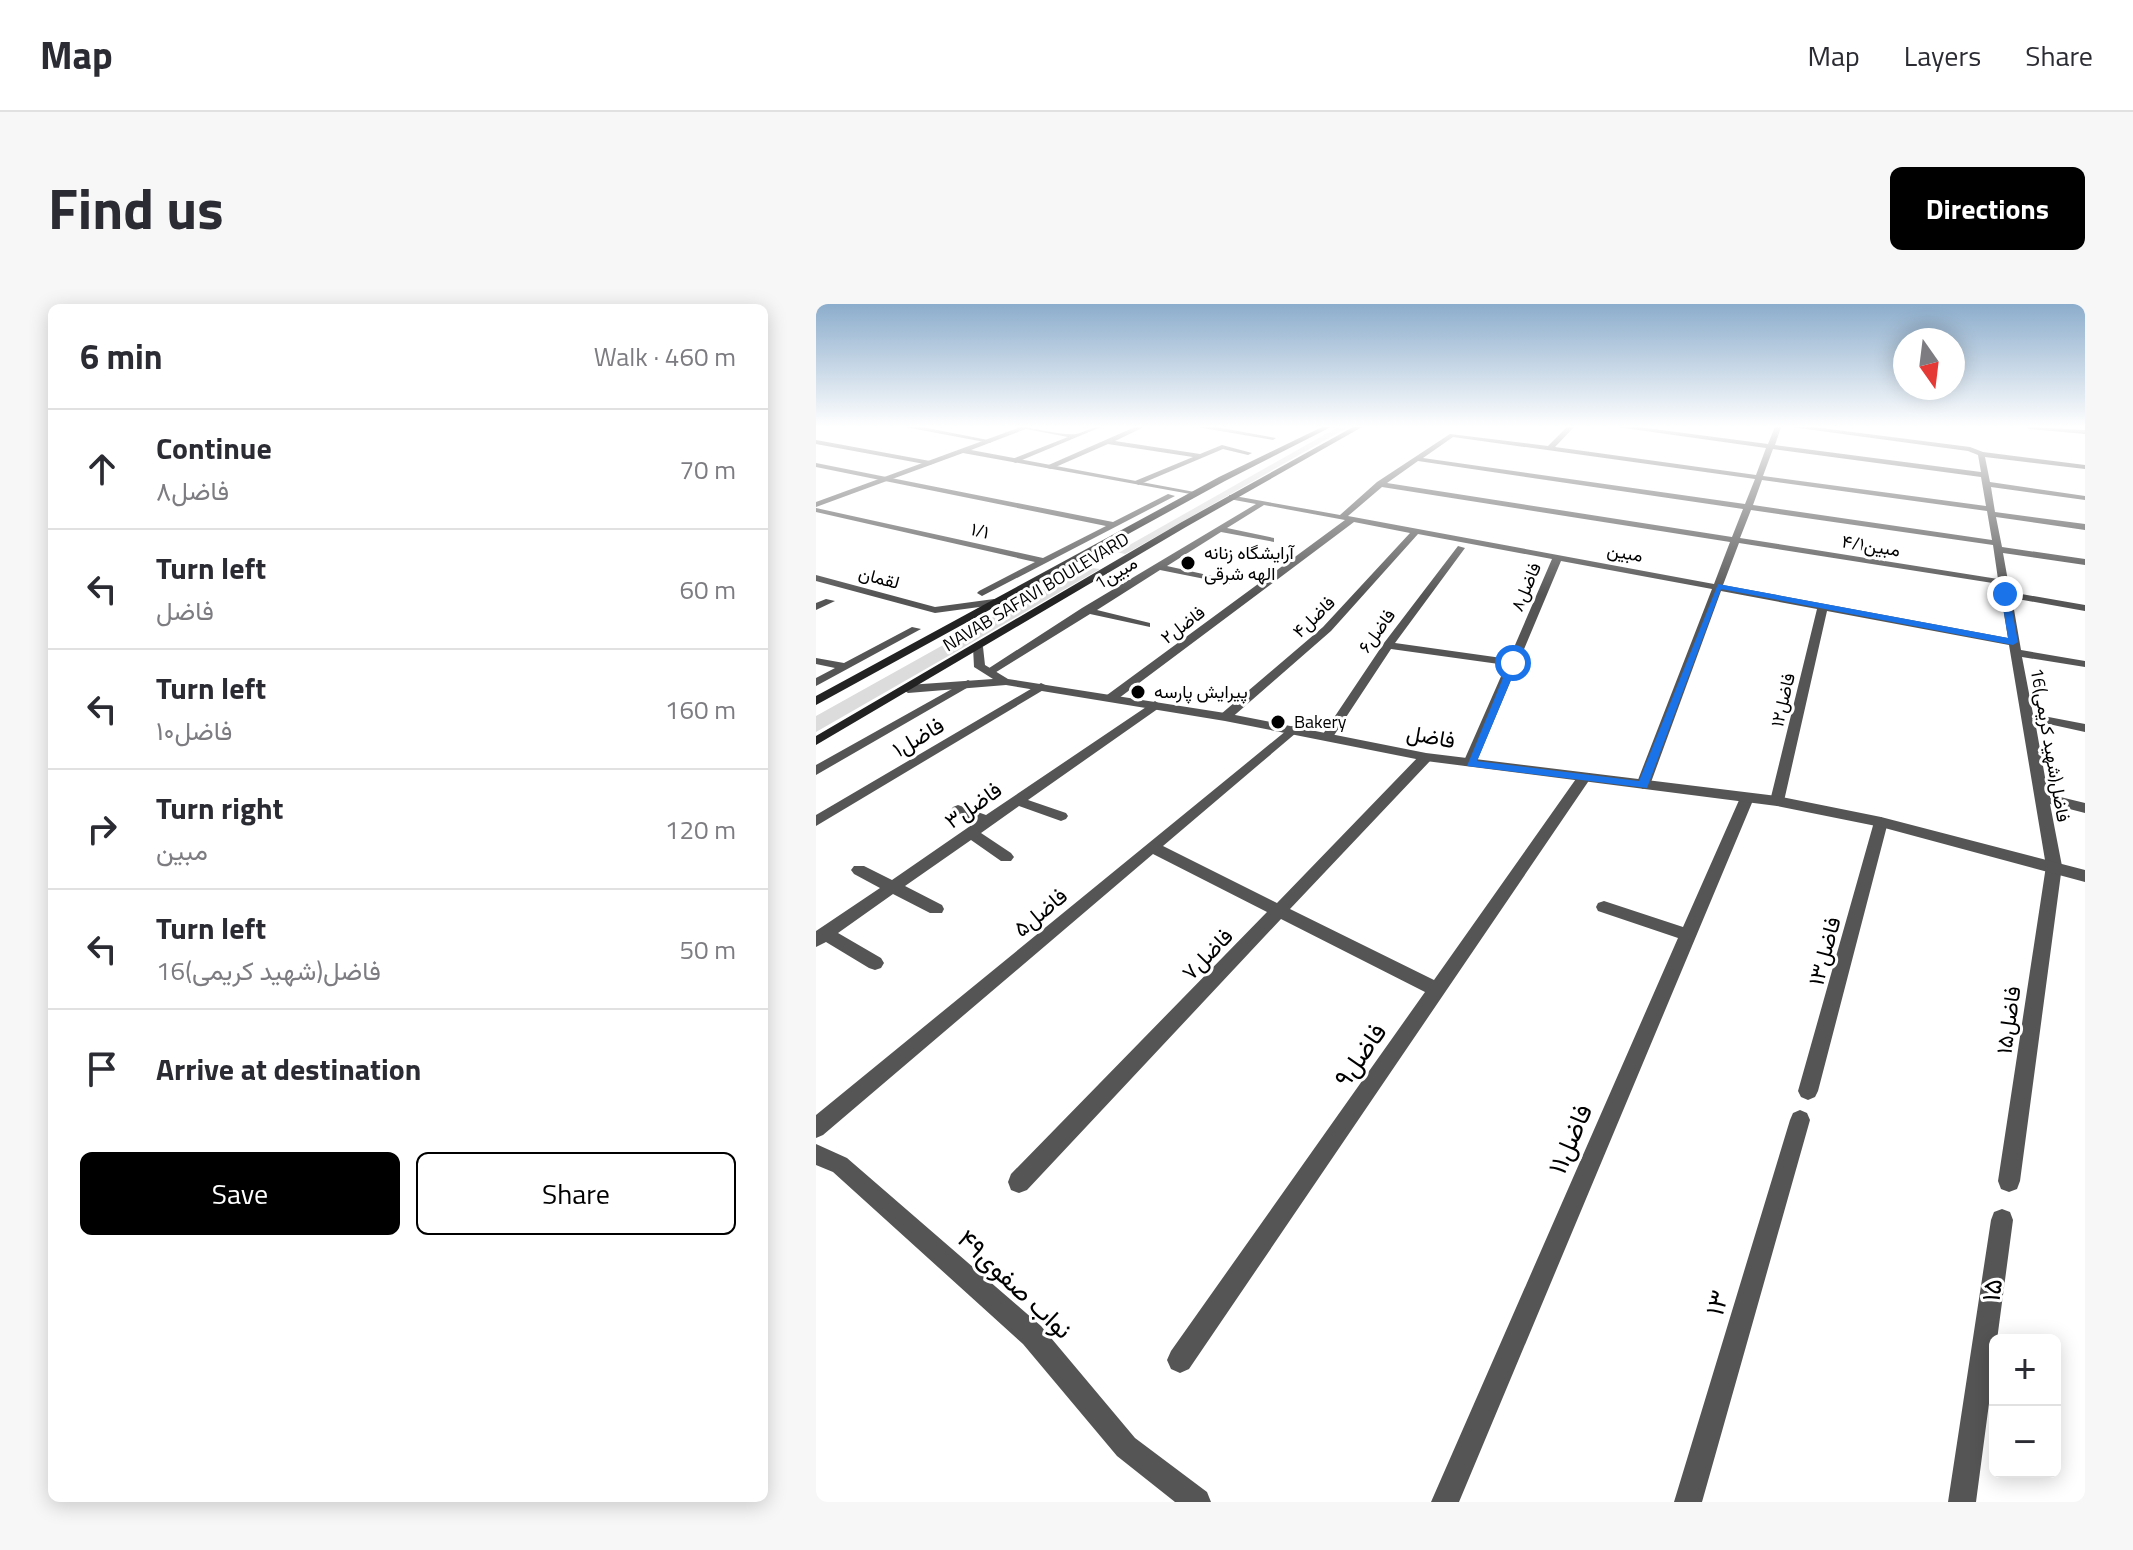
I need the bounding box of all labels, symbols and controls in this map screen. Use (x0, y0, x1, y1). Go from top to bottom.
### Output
text: Map (40, 26, 113, 84)
text: Map (1807, 34, 1860, 77)
text: Layers (1904, 34, 1981, 77)
text: Share (2025, 34, 2093, 77)
text: Find us (48, 166, 224, 251)
button: Directions (1890, 167, 2085, 250)
north arrow (1893, 328, 1965, 400)
text: 6 min (80, 330, 163, 382)
text: Walk · 460 m (594, 337, 736, 376)
text: Continue (156, 425, 272, 471)
icon: ahead (80, 447, 124, 491)
text: 70 m (679, 450, 736, 489)
text: ۸فاضل (156, 471, 229, 510)
street label: ۱/۱ (968, 515, 992, 546)
street label: NAVAB SAFAVI BOULEVARD (938, 525, 1134, 658)
street label: ۴/۱مبین (1840, 528, 1902, 563)
street label: مبین (1605, 536, 1645, 569)
place label: آرایشگاه زنانه الهه شرقی (1204, 539, 1295, 587)
text: Turn left (156, 545, 266, 591)
street label: 1مبین (1089, 549, 1142, 596)
marker: آرایشگاه زنانه الهه شرقی (1179, 554, 1197, 572)
street label: ۸فاضل (1503, 558, 1548, 615)
street label: لقمان (856, 559, 903, 596)
icon: left (80, 567, 124, 611)
text: 60 m (679, 570, 736, 609)
route end (1987, 576, 2023, 612)
street label: ۴فاضل (1286, 589, 1341, 644)
text: فاضل (156, 591, 214, 630)
street label: ۲فاضل (1155, 599, 1211, 650)
street label: ۶فاضل (1351, 603, 1402, 658)
route start (1495, 645, 1531, 681)
text: Turn left (156, 665, 266, 711)
street label: 16فاضل(شهید کریمی) (2024, 666, 2077, 824)
street label: ۱۲فاضل (1763, 670, 1802, 730)
place label: پیرایش پارسه (1154, 678, 1248, 705)
marker: پیرایش پارسه (1129, 683, 1147, 701)
icon: left (80, 687, 124, 731)
text: 160 m (665, 690, 736, 729)
street label: ۱فاضل (886, 708, 950, 766)
place label: Bakery (1294, 708, 1347, 735)
text: ۱۰فاضل (156, 711, 232, 750)
marker: Bakery (1269, 713, 1287, 731)
street label: فاضل (1404, 715, 1458, 757)
street label: ۳فاضل (937, 773, 1009, 837)
text: Turn right (156, 785, 284, 831)
icon: right (80, 807, 124, 851)
text: 120 m (665, 810, 736, 849)
text: مبین (156, 831, 208, 870)
street label: ۵فاضل (1005, 879, 1075, 945)
text: Turn left (156, 905, 266, 951)
street label: ۱۳فاضل (1799, 913, 1849, 989)
street label: ۷فاضل (1173, 920, 1241, 988)
icon: left (80, 927, 124, 971)
text: 50 m (679, 930, 736, 969)
text: 16فاضل(شهید کریمی) (156, 951, 381, 990)
street label: ۱۵فاضل (1986, 984, 2030, 1056)
street label: ۹فاضل (1323, 1015, 1396, 1095)
text: Arrive at destination (156, 1046, 421, 1092)
icon: arrive (80, 1047, 124, 1091)
street label: ۱۱فاضل (1537, 1098, 1602, 1180)
button: Save (80, 1152, 400, 1235)
button: Share (416, 1152, 736, 1235)
street label: ۴۹نواب صفوی (949, 1220, 1082, 1347)
street label: ۱۵ (1971, 1276, 2012, 1304)
street label: ۱۳ (1694, 1286, 1739, 1320)
map controls (1989, 1334, 2061, 1478)
button: + (1989, 1334, 2061, 1406)
button: − (1989, 1406, 2061, 1478)

